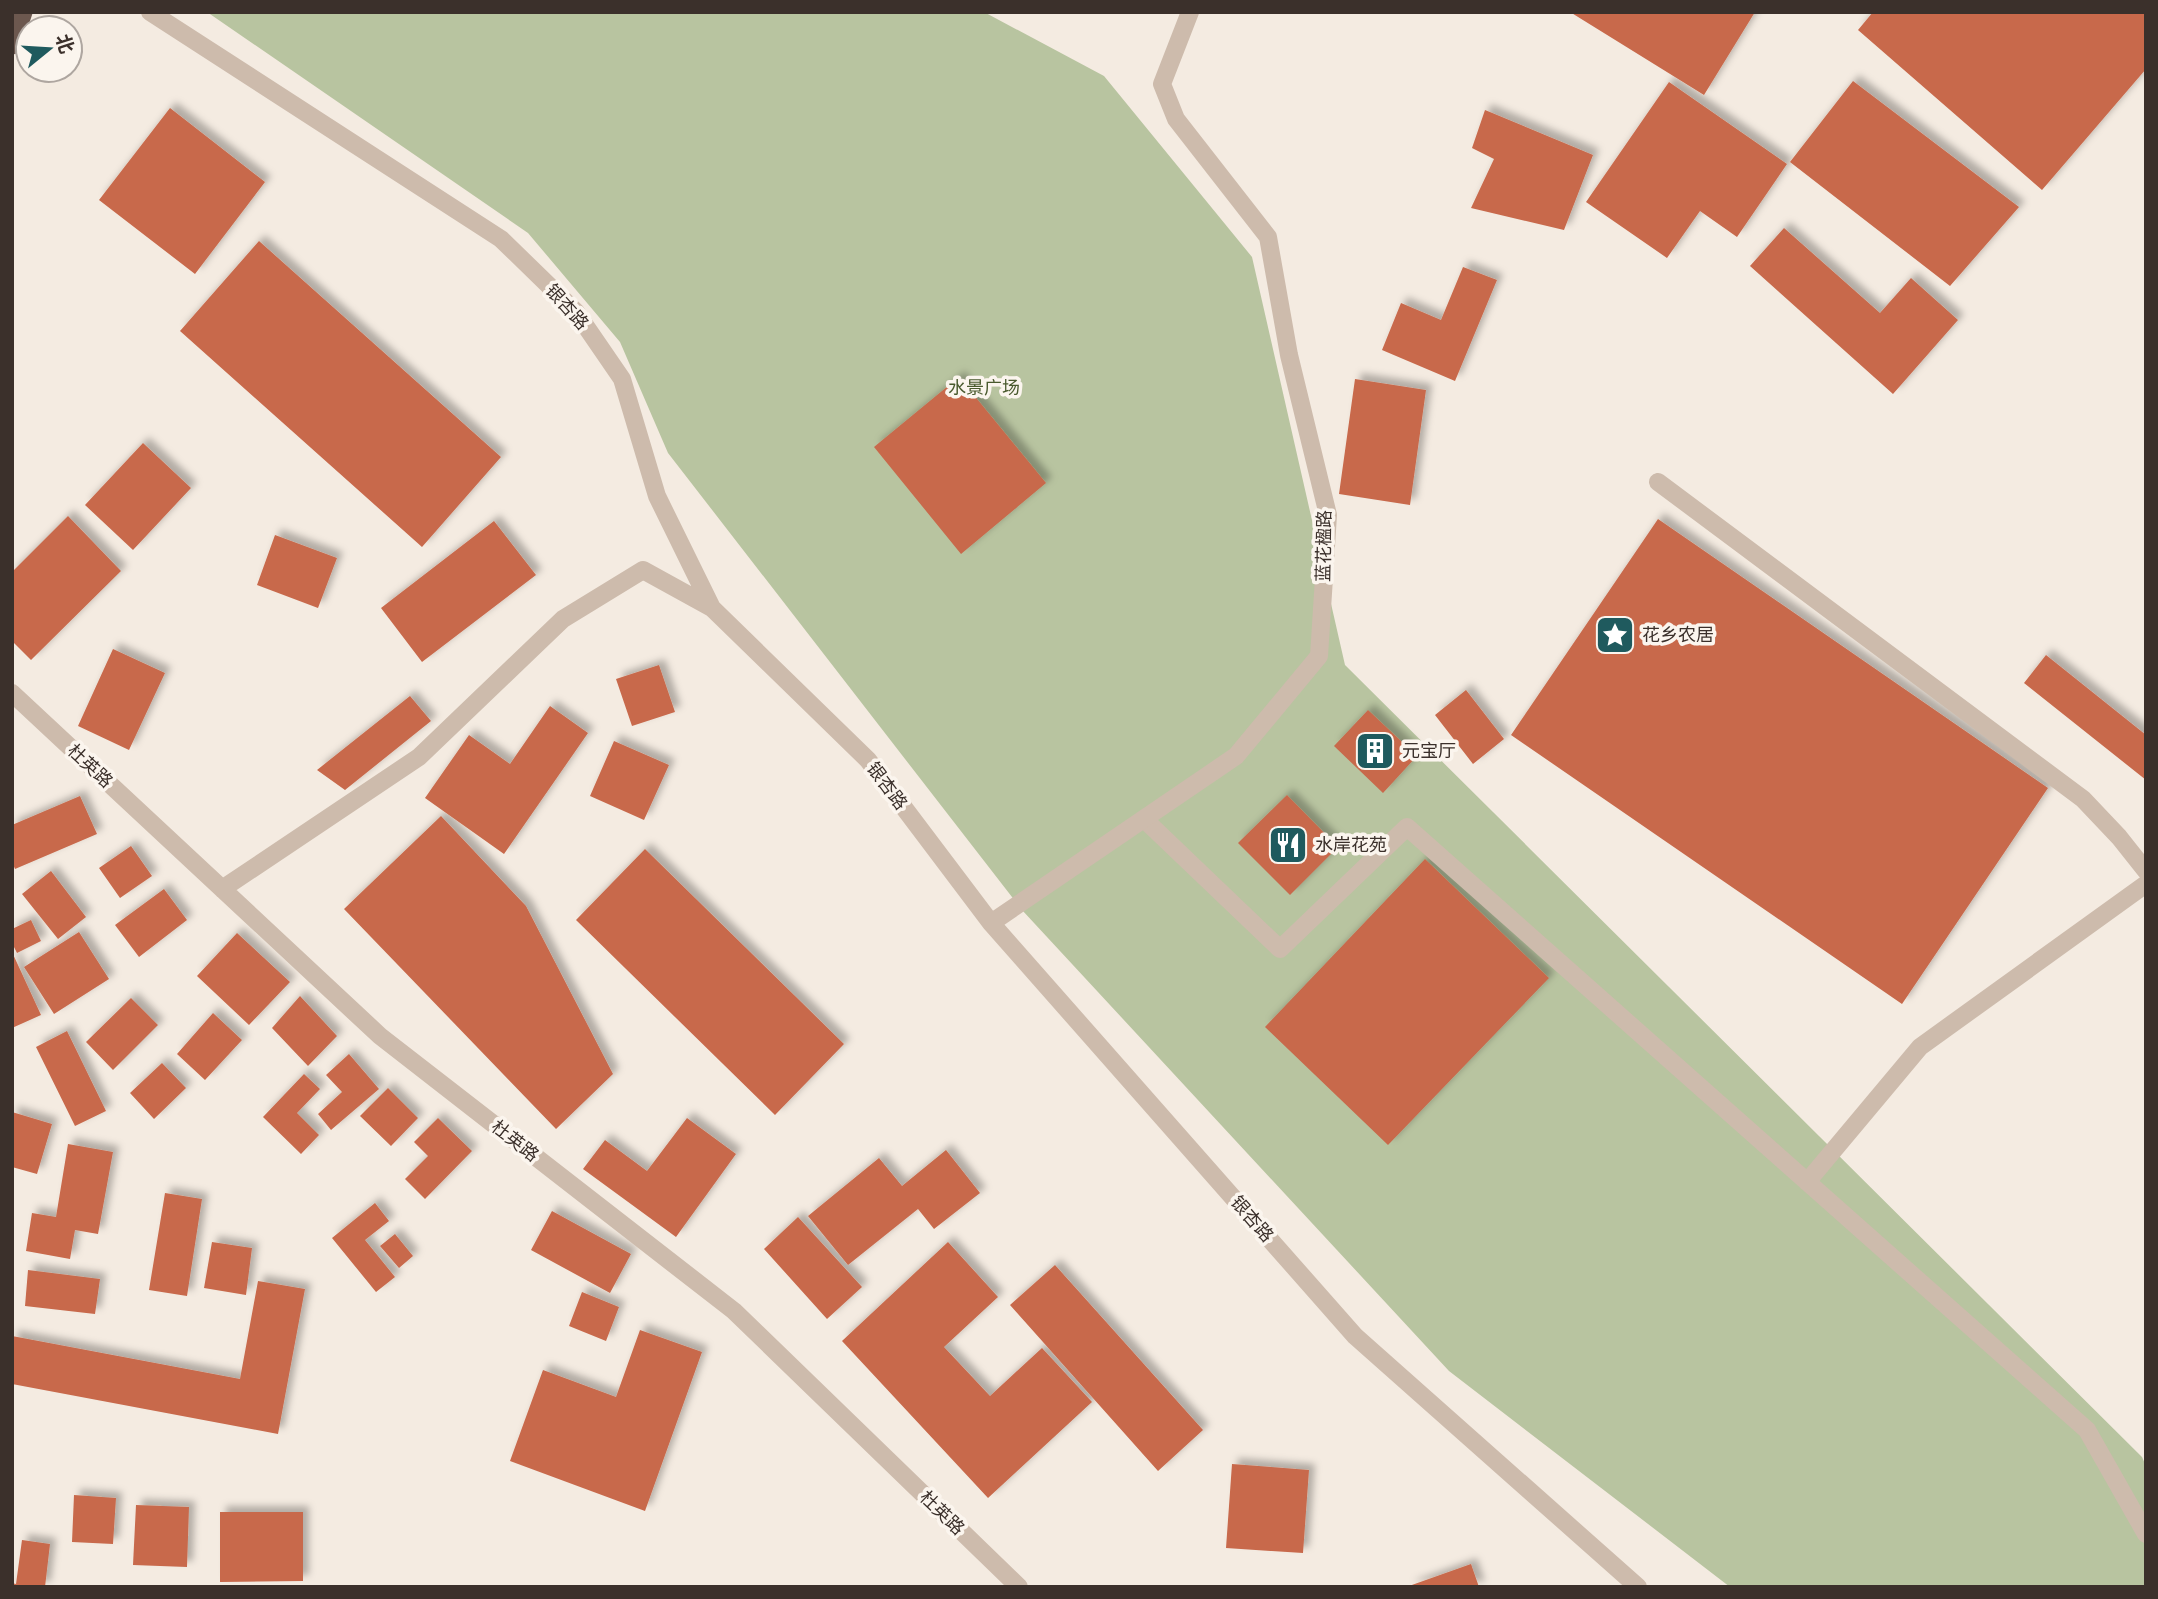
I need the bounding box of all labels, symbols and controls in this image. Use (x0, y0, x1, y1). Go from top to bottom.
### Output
north arrow (14, 14, 84, 84)
text: 北 (52, 32, 78, 56)
street label: 银杏路 (542, 280, 592, 334)
park label: 水景广场 (948, 378, 1020, 398)
street label: 蓝花楹路 (1313, 510, 1335, 582)
place icon: 花乡农居 (1594, 614, 1636, 656)
place label: 花乡农居 (1642, 625, 1714, 645)
building icon: 元宝厅 (1354, 730, 1396, 772)
street label: 杜英路 (63, 740, 117, 792)
place label: 元宝厅 (1402, 741, 1456, 761)
street label: 银杏路 (863, 758, 911, 814)
restaurant icon: 水岸花苑 (1267, 824, 1309, 866)
place label: 水岸花苑 (1315, 835, 1387, 855)
street label: 杜英路 (488, 1116, 542, 1166)
street label: 银杏路 (1227, 1192, 1277, 1246)
street label: 杜英路 (916, 1487, 968, 1539)

